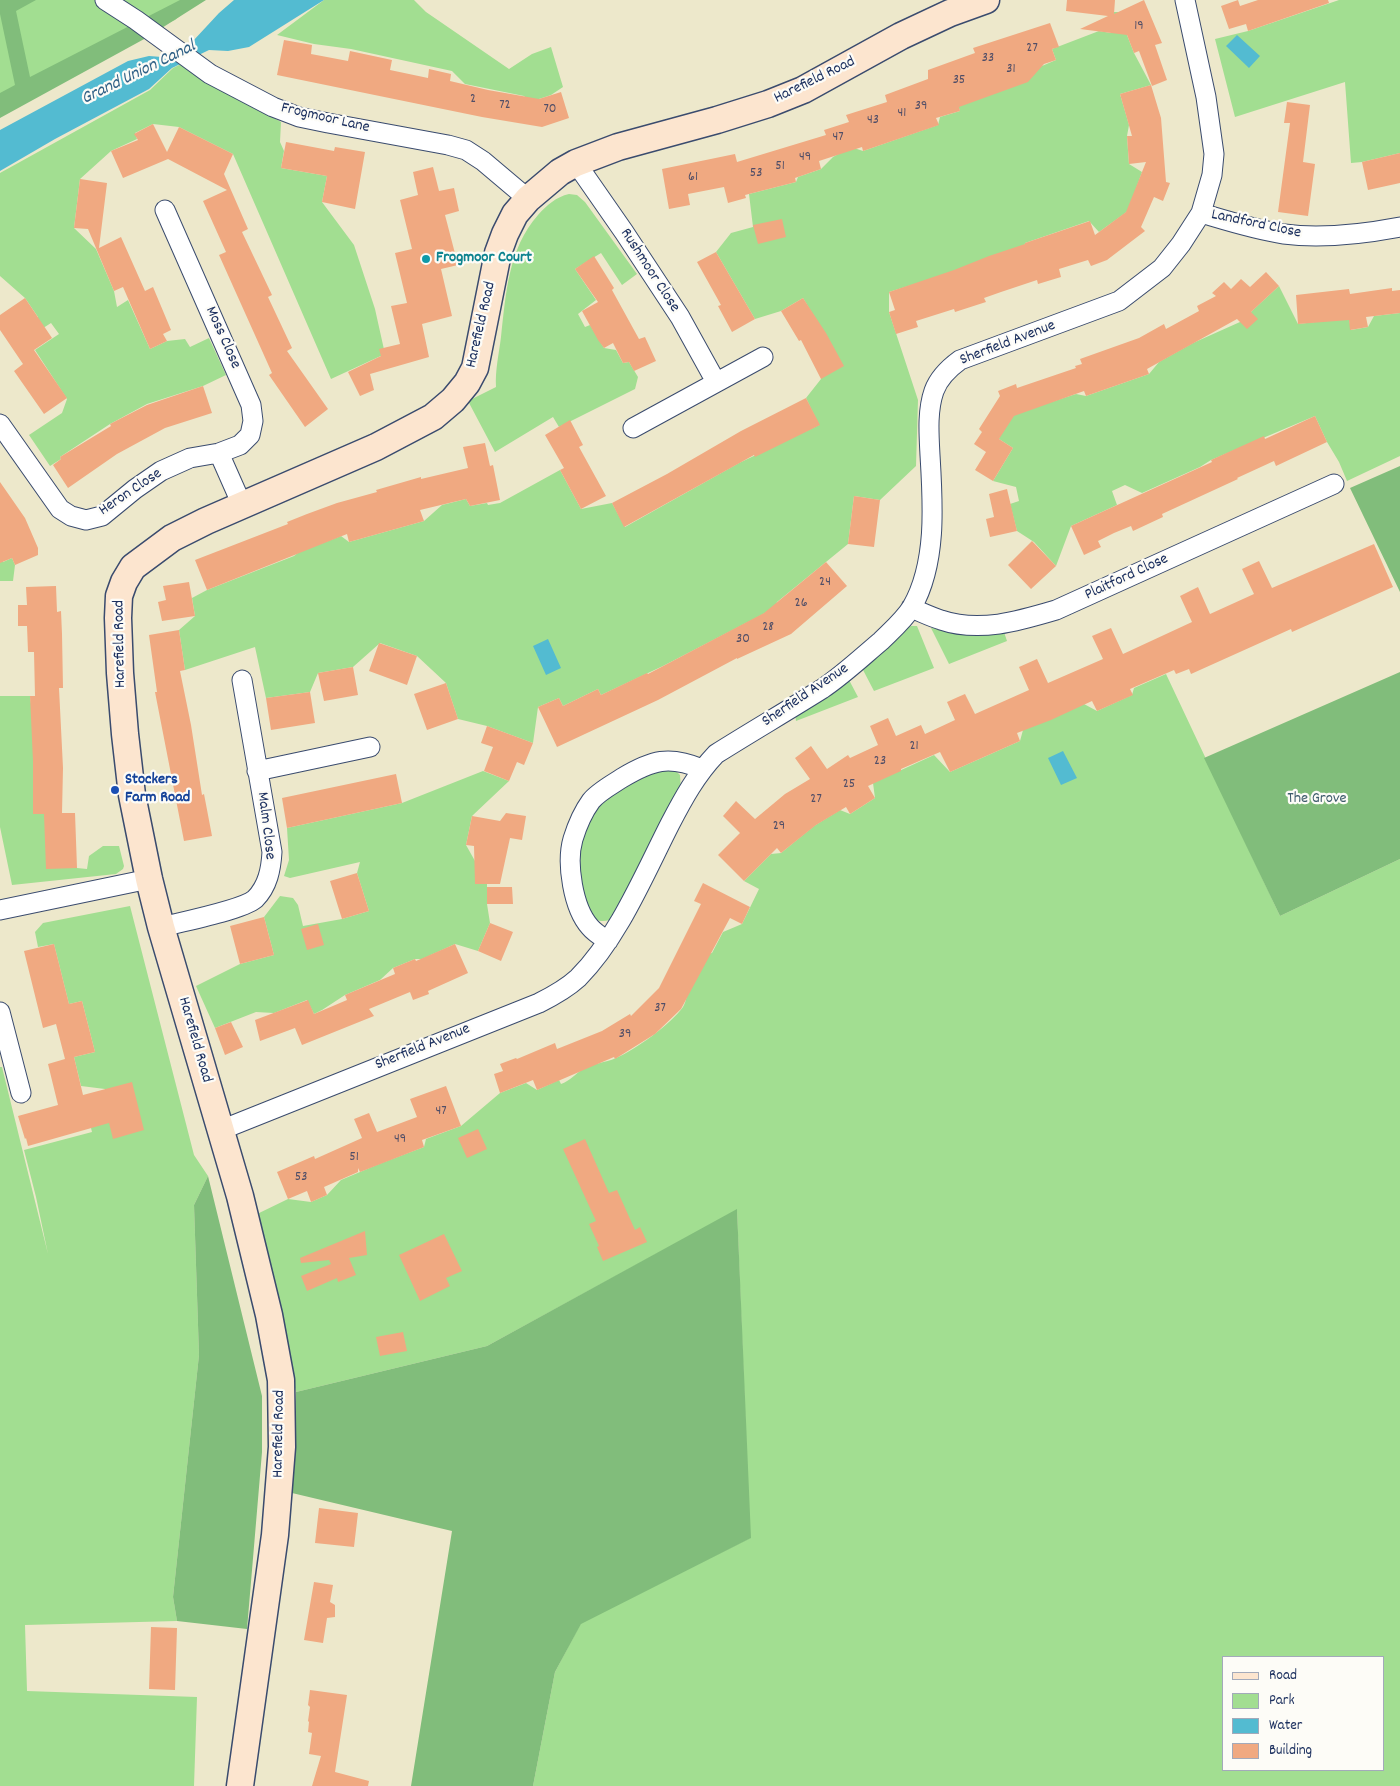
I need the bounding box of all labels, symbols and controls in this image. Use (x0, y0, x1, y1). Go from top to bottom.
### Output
house number: 19 (1134, 19, 1144, 35)
water label: Grand Union Canal (78, 37, 200, 111)
house number: 27 (1026, 41, 1038, 57)
house number: 33 (982, 51, 994, 67)
street label: Harefield Road (771, 53, 859, 109)
house number: 31 (1006, 62, 1016, 78)
house number: 35 (953, 73, 965, 89)
house number: 2 (470, 92, 476, 108)
house number: 72 (499, 98, 511, 114)
street label: Frogmoor Lane (279, 99, 371, 139)
house number: 39 (915, 99, 927, 115)
house number: 70 (544, 102, 556, 118)
house number: 41 (898, 106, 906, 122)
house number: 43 (867, 113, 879, 129)
house number: 47 (832, 130, 844, 146)
house number: 49 (799, 150, 811, 166)
house number: 51 (775, 159, 785, 175)
house number: 53 (750, 166, 762, 182)
house number: 61 (688, 170, 698, 186)
street label: Landford Close (1209, 206, 1303, 244)
street label: Rushmoor Close (615, 225, 683, 317)
place label: Frogmoor Court (436, 249, 532, 269)
marker: Frogmoor Court (420, 253, 432, 265)
street label: Harefield Road (463, 280, 501, 370)
street label: Moss Close (200, 304, 244, 372)
street label: Sherfield Avenue (958, 317, 1058, 371)
street label: Heron Close (96, 465, 166, 521)
street label: Plaitford Close (1082, 550, 1172, 606)
house number: 24 (819, 575, 831, 591)
house number: 26 (795, 596, 807, 612)
street label: Harefield Road (111, 600, 131, 688)
house number: 28 (762, 620, 774, 636)
house number: 30 (736, 632, 750, 648)
street label: Sherfield Avenue (759, 660, 853, 732)
house number: 21 (909, 739, 919, 755)
house number: 23 (874, 754, 886, 770)
place label: Stockers Farm Road (125, 771, 190, 809)
house number: 25 (843, 777, 855, 793)
marker: Stockers Farm Road (109, 784, 121, 796)
park label: The Grove (1287, 790, 1347, 810)
street label: Malm Close (251, 791, 279, 861)
house number: 27 (810, 792, 822, 808)
house number: 29 (773, 819, 785, 835)
street label: Harefield Road (173, 995, 215, 1085)
house number: 37 (654, 1001, 666, 1017)
street label: Sherfield Avenue (373, 1020, 473, 1076)
house number: 39 (619, 1027, 631, 1043)
house number: 47 (435, 1104, 447, 1120)
house number: 49 (394, 1132, 406, 1148)
house number: 51 (349, 1150, 359, 1166)
house number: 53 (295, 1170, 307, 1186)
street label: Harefield Road (270, 1390, 290, 1478)
legend (1222, 1656, 1385, 1771)
text: Road (1269, 1665, 1297, 1687)
text: Park (1269, 1690, 1295, 1712)
text: Water (1269, 1715, 1302, 1737)
text: Building (1269, 1740, 1312, 1762)

